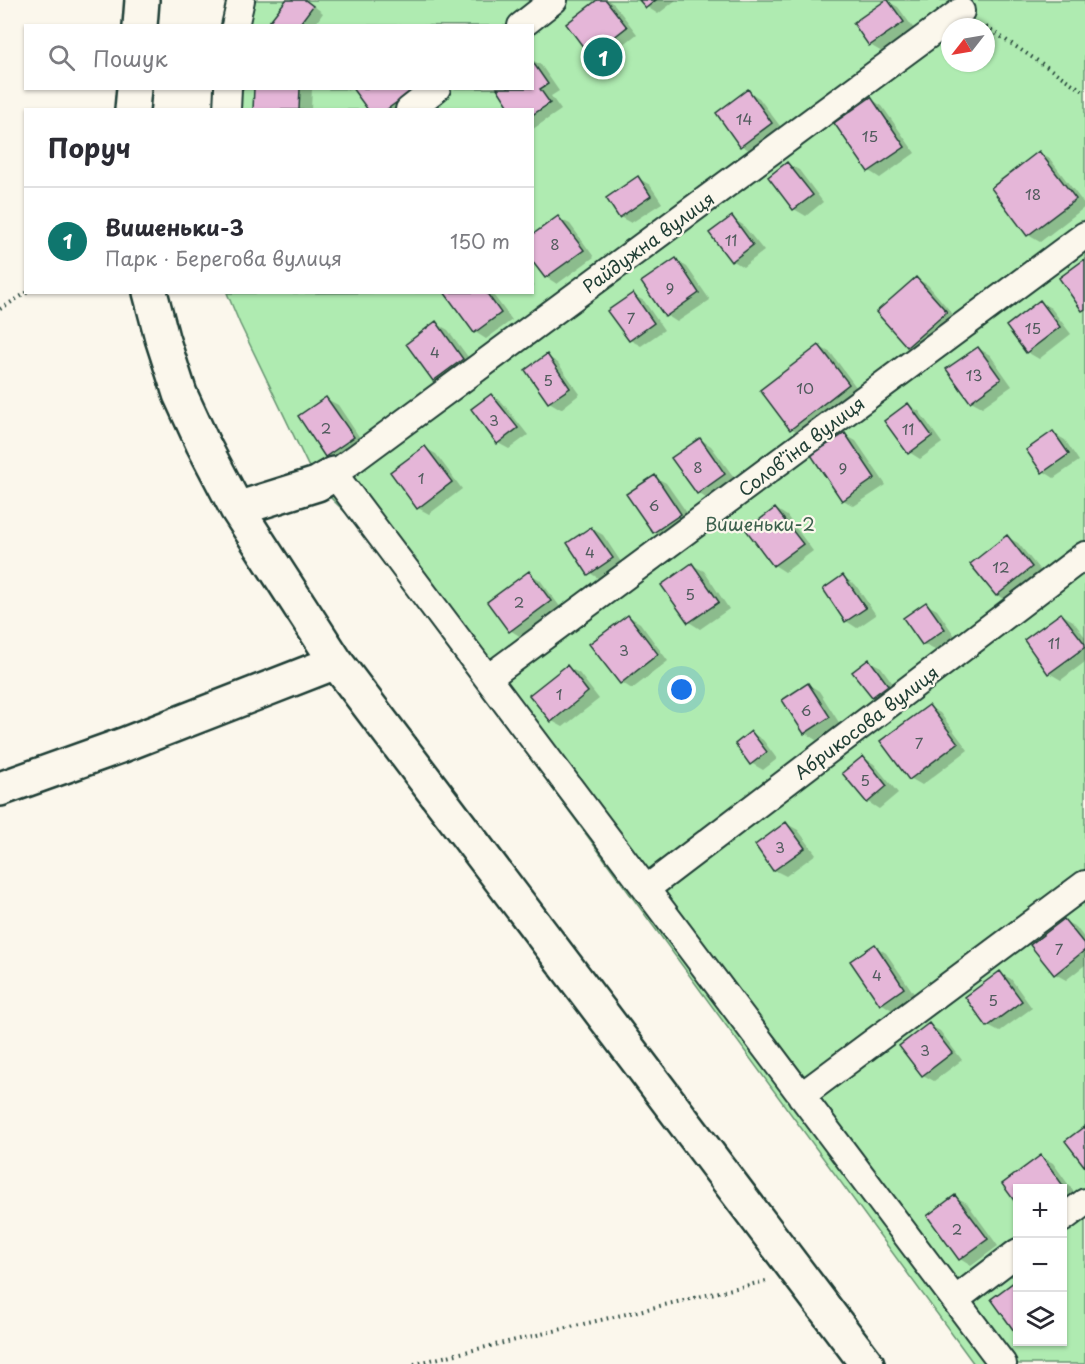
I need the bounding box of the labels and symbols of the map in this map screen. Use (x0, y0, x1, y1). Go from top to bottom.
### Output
north arrow (941, 18, 995, 72)
pin: 1 (584, 34, 622, 80)
house number: 14 (736, 107, 752, 130)
house number: 15 (862, 124, 878, 147)
house number: 18 (1025, 182, 1041, 205)
street label: Райдужна вулиця (576, 185, 720, 299)
house number: 11 (725, 228, 737, 251)
house number: 8 (550, 232, 560, 255)
house number: 9 (666, 276, 674, 299)
house number: 7 (627, 306, 636, 329)
house number: 15 (1025, 316, 1041, 339)
house number: 4 (430, 340, 440, 363)
house number: 13 (966, 363, 982, 386)
house number: 5 (543, 368, 553, 391)
house number: 10 (796, 376, 814, 399)
street label: Соловʼїна вулиця (732, 389, 870, 503)
house number: 3 (489, 408, 499, 431)
house number: 2 (321, 416, 331, 439)
house number: 11 (902, 417, 914, 440)
house number: 8 (693, 455, 703, 478)
house number: 9 (839, 456, 847, 479)
house number: 1 (418, 466, 424, 489)
house number: 6 (649, 493, 659, 516)
park label: Вишеньки-2 (705, 510, 815, 537)
house number: 4 (585, 540, 595, 563)
house number: 12 (992, 555, 1010, 578)
house number: 5 (685, 582, 695, 605)
house number: 2 (514, 590, 524, 613)
house number: 11 (1048, 631, 1060, 654)
house number: 3 (619, 638, 629, 661)
street label: Абрикосова вулиця (788, 659, 944, 785)
your location (667, 675, 696, 704)
house number: 1 (556, 682, 562, 705)
house number: 6 (801, 698, 811, 721)
house number: 7 (915, 731, 924, 754)
house number: 5 (860, 768, 870, 791)
house number: 3 (775, 835, 785, 858)
house number: 7 (1055, 937, 1064, 960)
house number: 4 (872, 963, 882, 986)
house number: 5 (988, 988, 998, 1011)
house number: 3 (920, 1038, 930, 1061)
house number: 2 (952, 1217, 962, 1240)

